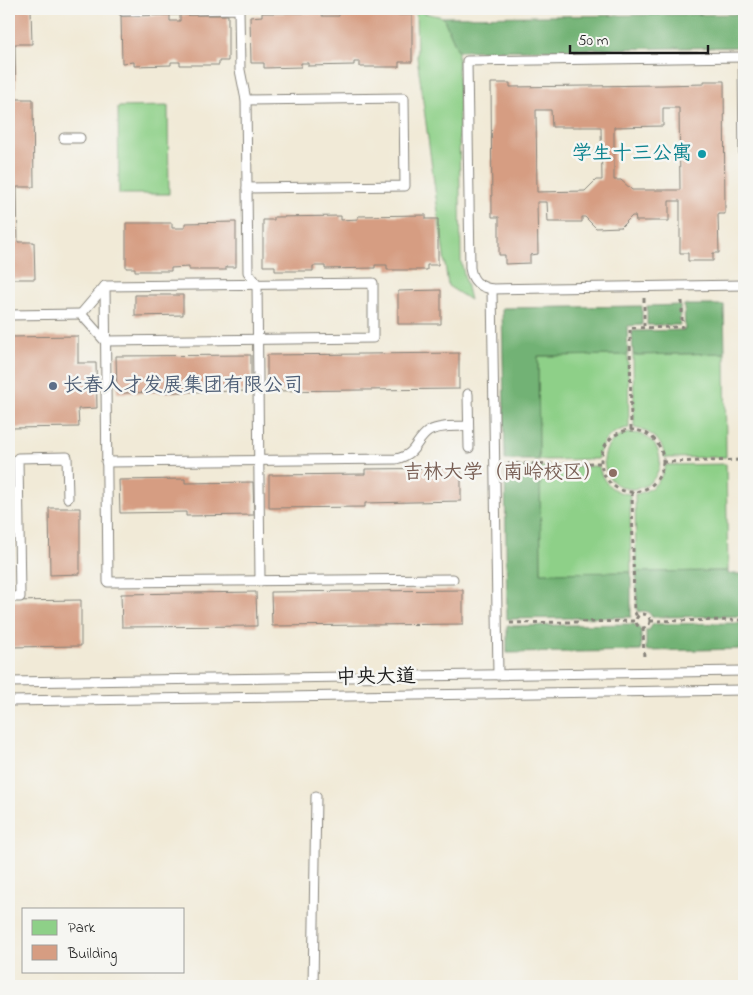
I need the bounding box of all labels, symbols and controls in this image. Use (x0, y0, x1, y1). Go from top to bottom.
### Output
scale bar (570, 22, 708, 54)
text: 50 m (578, 30, 609, 52)
place label: 学生十三公寓 (572, 140, 692, 169)
marker: 学生十三公寓 (696, 148, 708, 160)
place label: 长春人才发展集团有限公司 (63, 372, 303, 401)
marker: 长春人才发展集团有限公司 (47, 380, 59, 392)
place label: 吉林大学（南岭校区） (403, 459, 603, 488)
marker: 吉林大学（南岭校区） (607, 467, 619, 479)
street label: 中央大道 (336, 663, 416, 693)
legend (22, 908, 185, 972)
text: Park (68, 917, 96, 939)
text: Building (67, 943, 117, 966)

